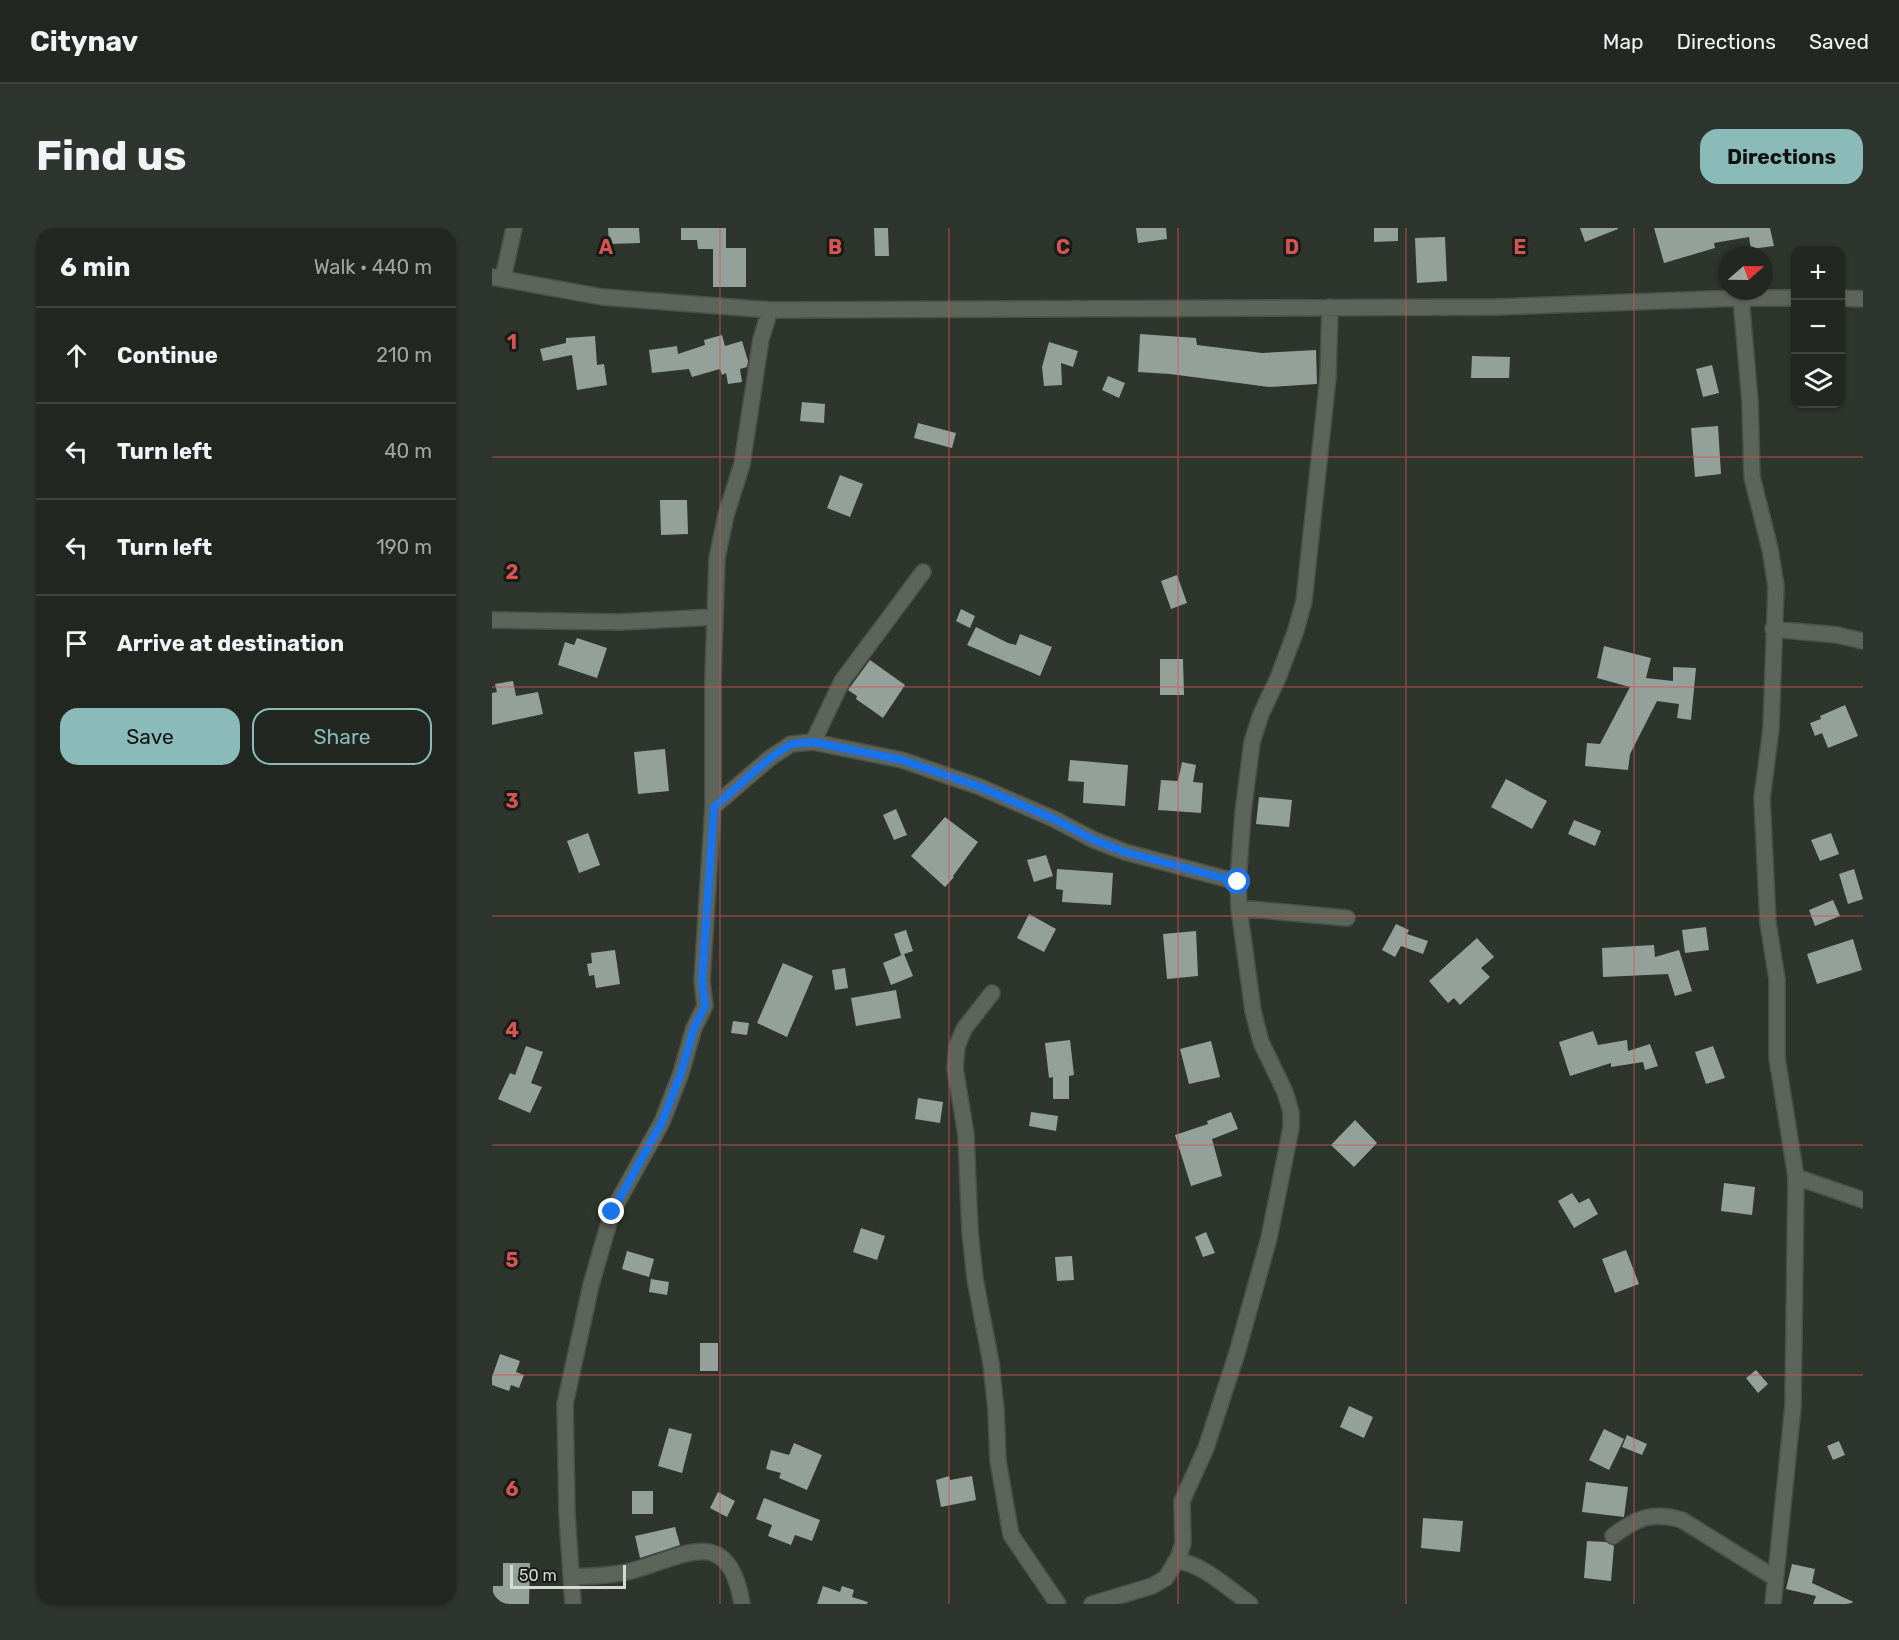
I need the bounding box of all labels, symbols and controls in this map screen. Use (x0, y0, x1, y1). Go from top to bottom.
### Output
text: Citynav (30, 25, 138, 58)
text: Map (1603, 29, 1644, 54)
text: Directions (1677, 29, 1776, 54)
text: Saved (1809, 29, 1869, 54)
button: Directions (1700, 129, 1863, 184)
text: Find us (36, 131, 187, 181)
text: A (599, 235, 614, 259)
text: B (828, 235, 842, 259)
text: C (1056, 235, 1070, 259)
text: D (1285, 235, 1299, 259)
text: E (1514, 235, 1526, 259)
north arrow (1719, 246, 1773, 300)
map controls (1791, 246, 1845, 408)
button: + (1791, 246, 1845, 300)
text: 6 min (60, 252, 130, 283)
text: Walk · 440 m (314, 255, 432, 279)
button: − (1791, 300, 1845, 354)
text: 1 (507, 330, 517, 354)
icon: ahead (60, 339, 93, 372)
text: Continue (117, 342, 218, 369)
text: 210 m (376, 343, 432, 367)
button: layers (1791, 354, 1845, 408)
icon: left (60, 435, 93, 468)
text: Turn left (117, 438, 212, 465)
text: 40 m (384, 439, 432, 463)
icon: left (60, 531, 93, 564)
text: Turn left (117, 534, 212, 561)
text: 190 m (376, 535, 432, 559)
text: 2 (506, 560, 519, 584)
icon: arrive (60, 627, 93, 660)
text: Arrive at destination (117, 630, 344, 657)
button: Save (60, 708, 240, 765)
button: Share (252, 708, 432, 765)
text: 3 (505, 789, 519, 813)
route start (1224, 868, 1250, 894)
text: 4 (505, 1018, 519, 1042)
route end (598, 1198, 624, 1224)
text: 5 (506, 1248, 519, 1272)
text: 6 (505, 1477, 519, 1501)
scale bar (510, 1562, 626, 1590)
text: 50 m (519, 1566, 557, 1585)

